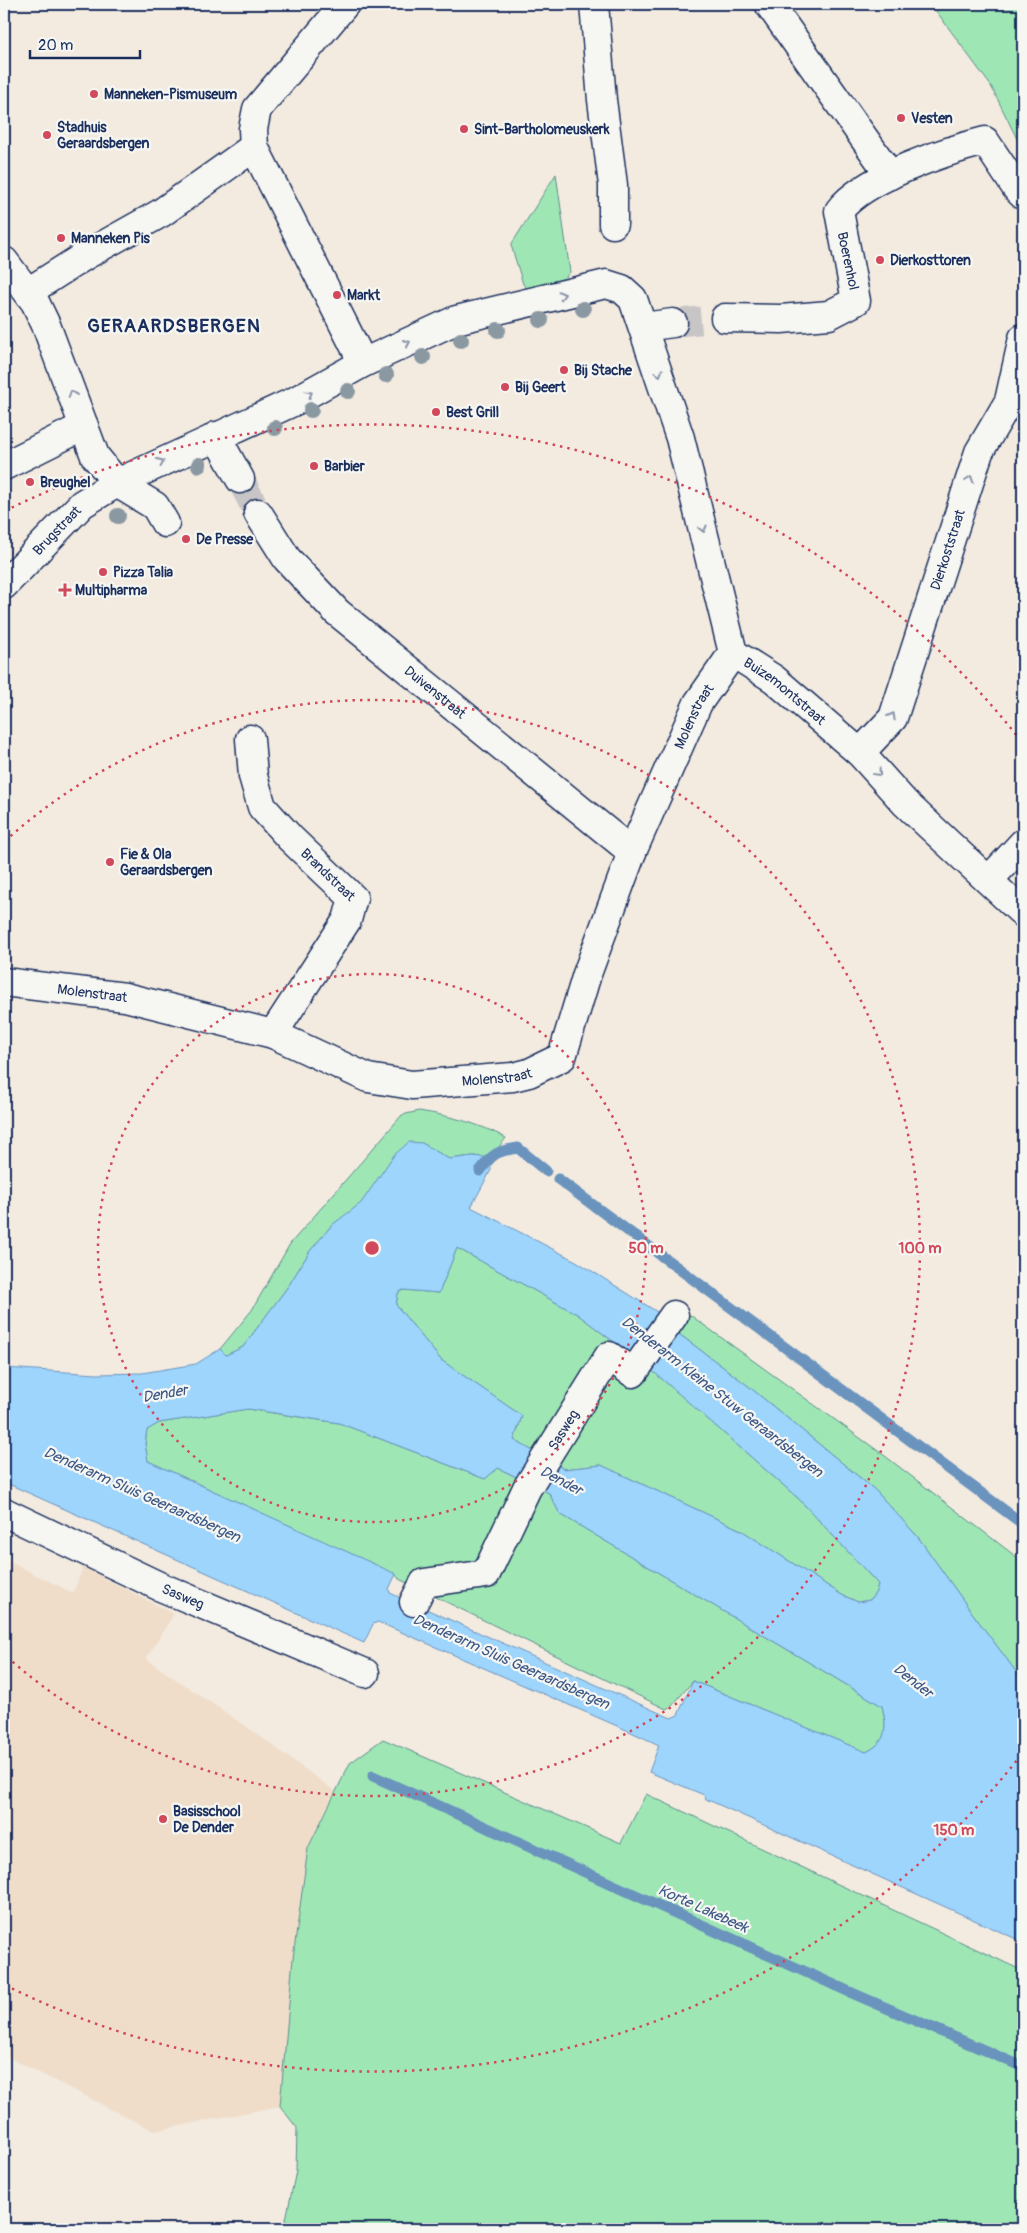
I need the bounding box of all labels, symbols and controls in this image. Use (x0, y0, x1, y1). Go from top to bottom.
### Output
scale bar (30, 28, 140, 60)
text: 20 m (38, 36, 73, 55)
place label: Manneken-Pismuseum (104, 86, 238, 103)
marker: Manneken-Pismuseum (88, 88, 100, 100)
place label: Vesten (911, 110, 953, 127)
marker: Vesten (895, 112, 907, 124)
place label: Stadhuis Geraardsbergen (57, 119, 149, 152)
place label: Sint-Bartholomeuskerk (474, 121, 610, 138)
marker: Sint-Bartholomeuskerk (458, 123, 470, 135)
marker: Stadhuis Geraardsbergen (41, 129, 53, 141)
place label: Manneken Pis (71, 230, 151, 247)
street label: Boerenhol (834, 230, 862, 292)
marker: Manneken Pis (55, 232, 67, 244)
place label: Dierkosttoren (890, 252, 971, 269)
marker: Dierkosttoren (874, 254, 886, 266)
place label: Markt (347, 287, 380, 304)
marker: Markt (331, 289, 343, 301)
one-way arrow (557, 290, 566, 301)
district label: GERAARDSBERGEN (87, 314, 261, 338)
one-way arrow (402, 339, 411, 349)
place label: Bij Stache (574, 362, 633, 379)
marker: Bij Stache (558, 364, 570, 376)
one-way arrow (653, 368, 663, 377)
place label: Bij Geert (515, 379, 566, 396)
marker: Bij Geert (499, 381, 511, 393)
one-way arrow (68, 390, 78, 399)
one-way arrow (303, 390, 312, 400)
place label: Best Grill (446, 404, 499, 421)
marker: Best Grill (430, 406, 442, 418)
one-way arrow (156, 458, 165, 468)
place label: Barbier (324, 458, 366, 475)
marker: Barbier (308, 460, 320, 472)
place label: Breughel (40, 474, 91, 491)
marker: Breughel (24, 476, 36, 488)
one-way arrow (964, 476, 974, 484)
street label: Brugstraat (29, 502, 85, 559)
street label: Dierkoststraat (926, 507, 968, 592)
one-way arrow (697, 525, 707, 533)
place label: De Presse (196, 531, 254, 548)
marker: De Presse (180, 533, 192, 545)
place label: Pizza Talia (113, 564, 174, 581)
marker: Pizza Talia (97, 566, 109, 578)
place label: Multipharma (75, 582, 148, 599)
marker: Multipharma (59, 584, 71, 596)
street label: Buizemontstraat (741, 653, 830, 729)
street label: Duivenstraat (401, 662, 470, 722)
street label: Molenstraat (670, 680, 717, 751)
one-way arrow (886, 713, 896, 722)
one-way arrow (872, 767, 881, 776)
street label: Brandstraat (297, 844, 359, 905)
place label: Fie & Ola Geraardsbergen (120, 846, 212, 879)
marker: Fie & Ola Geraardsbergen (104, 856, 116, 868)
street label: Molenstraat (56, 980, 129, 1006)
street label: Molenstraat (461, 1064, 534, 1090)
centre of rings (363, 1239, 381, 1257)
text: 50 m (629, 1239, 663, 1258)
text: 100 m (899, 1239, 941, 1258)
water label: Denderarm Kleine Stuw Geraardsbergen (617, 1312, 828, 1483)
water label: Dender (141, 1380, 191, 1407)
street label: Sasweg (544, 1406, 582, 1453)
water label: Denderarm Sluis Geeraardsbergen (41, 1443, 245, 1548)
water label: Dender (537, 1462, 587, 1501)
street label: Sasweg (159, 1580, 207, 1613)
water label: Denderarm Sluis Geeraardsbergen (410, 1610, 614, 1715)
water label: Dender (889, 1660, 938, 1703)
place label: Basisschool De Dender (173, 1803, 241, 1836)
marker: Basisschool De Dender (157, 1813, 169, 1825)
text: 150 m (934, 1821, 974, 1840)
water label: Korte Lakebeek (655, 1881, 753, 1938)

